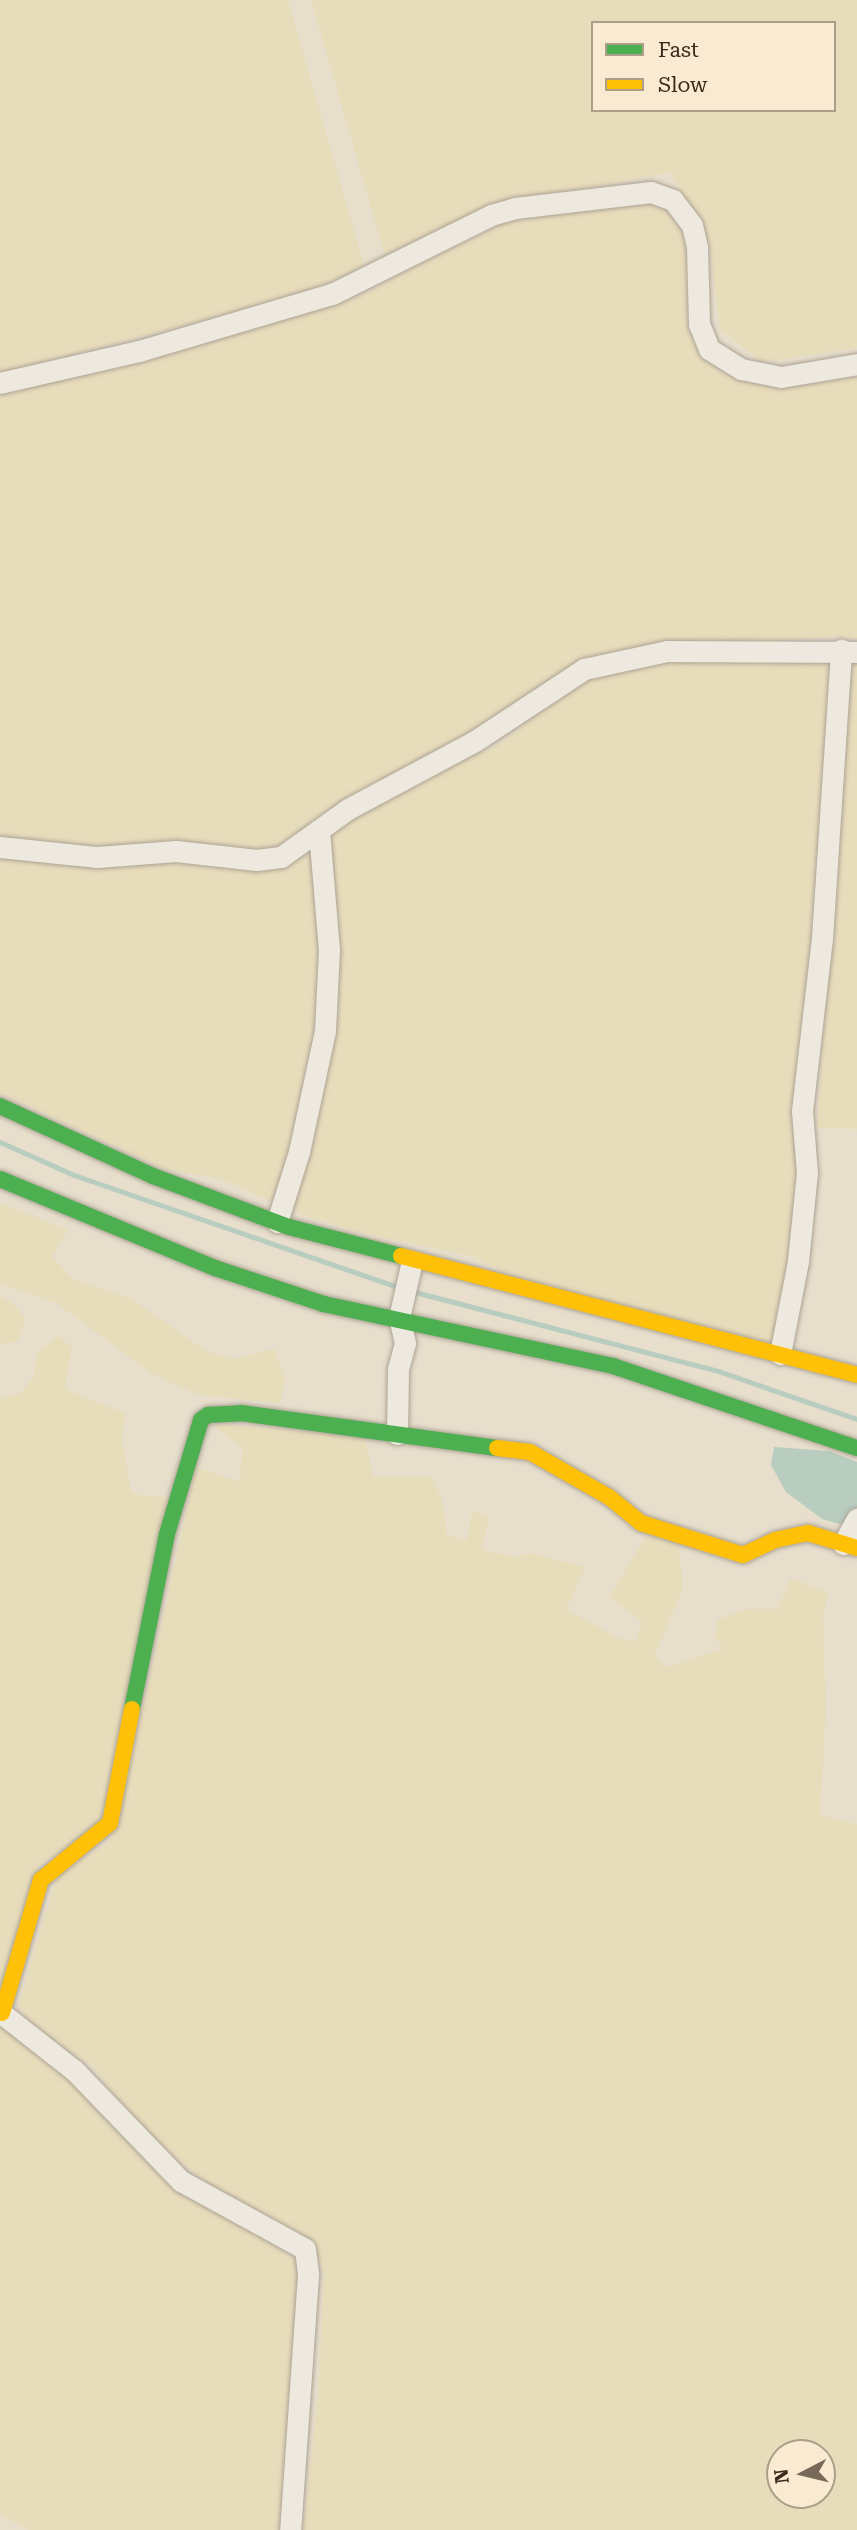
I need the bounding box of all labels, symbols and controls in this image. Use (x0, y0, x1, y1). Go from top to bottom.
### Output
legend (591, 21, 836, 112)
text: Fast (658, 38, 699, 62)
text: Slow (658, 73, 707, 97)
north arrow (766, 2439, 836, 2509)
text: N (769, 2468, 794, 2485)

